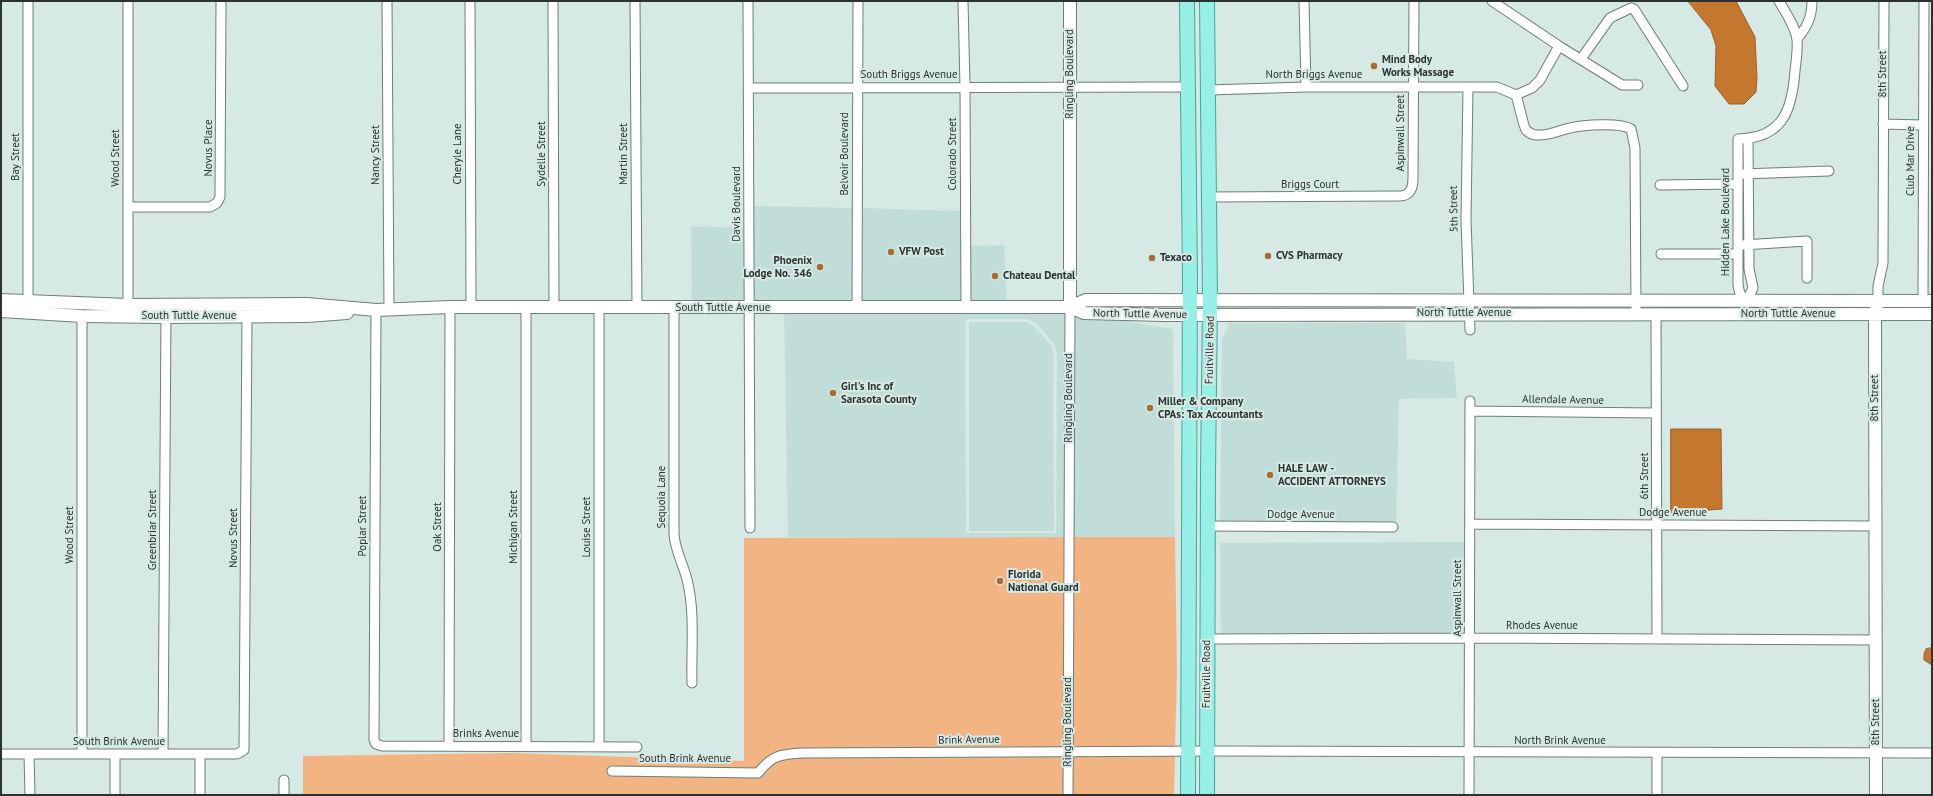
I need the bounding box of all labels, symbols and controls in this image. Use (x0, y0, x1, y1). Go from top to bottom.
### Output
street label: Ringling Boulevard (1063, 29, 1077, 119)
street label: 8th Street (1876, 51, 1890, 97)
place label: Mind Body Works Massage (1382, 53, 1454, 79)
marker: Mind Body Works Massage (1369, 61, 1379, 71)
street label: South Briggs Avenue (860, 68, 958, 82)
street label: North Briggs Avenue (1266, 68, 1362, 82)
street label: Aspinwall Street (1394, 95, 1408, 171)
street label: Belvoir Boulevard (838, 112, 852, 196)
street label: Colorado Street (946, 118, 960, 190)
street label: Novus Place (202, 119, 216, 177)
street label: Sydelle Street (535, 121, 549, 187)
street label: Cheryle Lane (451, 123, 465, 185)
street label: Martin Street (617, 123, 631, 185)
street label: Nancy Street (369, 125, 383, 185)
street label: Club Mar Drive (1904, 126, 1918, 196)
street label: Wood Street (109, 129, 123, 187)
street label: Bay Street (9, 133, 23, 181)
street label: Davis Boulevard (730, 166, 744, 242)
street label: Hidden Lake Boulevard (1719, 168, 1733, 276)
street label: Briggs Court (1281, 178, 1339, 192)
street label: 5th Street (1447, 186, 1461, 232)
place label: VFW Post (899, 245, 944, 259)
marker: VFW Post (886, 247, 896, 257)
place label: CVS Pharmacy (1276, 249, 1342, 263)
place label: Texaco (1160, 251, 1192, 265)
marker: CVS Pharmacy (1263, 251, 1273, 261)
marker: Texaco (1147, 253, 1157, 263)
place label: Phoenix Lodge No. 346 (743, 254, 812, 280)
marker: Phoenix Lodge No. 346 (815, 262, 825, 272)
place label: Chateau Dental (1003, 269, 1075, 283)
marker: Chateau Dental (990, 271, 1000, 281)
street label: South Tuttle Avenue (676, 301, 770, 315)
street label: North Tuttle Avenue (1417, 306, 1511, 320)
street label: North Tuttle Avenue (1093, 307, 1187, 321)
street label: North Tuttle Avenue (1741, 307, 1835, 321)
street label: South Tuttle Avenue (142, 309, 236, 323)
street label: Fruitville Road (1203, 316, 1217, 384)
street label: Ringling Boulevard (1062, 353, 1076, 443)
street label: 8th Street (1868, 375, 1882, 421)
place label: Girl's Inc of Sarasota County (841, 380, 917, 406)
marker: Girl's Inc of Sarasota County (828, 388, 838, 398)
street label: Allendale Avenue (1522, 393, 1604, 407)
place label: Miller & Company CPAs: Tax Accountants (1158, 395, 1263, 421)
marker: Miller & Company CPAs: Tax Accountants (1145, 403, 1155, 413)
street label: 6th Street (1638, 453, 1652, 499)
place label: HALE LAW - ACCIDENT ATTORNEYS (1278, 462, 1386, 488)
street label: Sequoia Lane (655, 466, 669, 528)
marker: HALE LAW - ACCIDENT ATTORNEYS (1265, 470, 1275, 480)
street label: Greenbriar Street (146, 490, 160, 570)
street label: Michigan Street (507, 490, 521, 564)
street label: Poplar Street (356, 495, 370, 557)
street label: Louise Street (580, 496, 594, 558)
street label: Oak Street (431, 502, 445, 552)
street label: Wood Street (63, 506, 77, 564)
street label: Dodge Avenue (1639, 506, 1707, 520)
street label: Novus Street (227, 508, 241, 568)
street label: Dodge Avenue (1267, 508, 1335, 522)
street label: Aspinwall Street (1451, 560, 1465, 636)
place label: Florida National Guard (1008, 568, 1079, 594)
marker: Florida National Guard (995, 576, 1005, 586)
street label: Rhodes Avenue (1506, 619, 1578, 633)
street label: Fruitville Road (1200, 640, 1214, 708)
street label: Ringling Boulevard (1061, 677, 1075, 767)
street label: 8th Street (1869, 699, 1883, 745)
street label: Brinks Avenue (453, 727, 519, 741)
street label: Brink Avenue (938, 733, 1000, 747)
street label: North Brink Avenue (1514, 734, 1606, 748)
street label: South Brink Avenue (73, 735, 165, 749)
street label: South Brink Avenue (639, 752, 731, 766)

